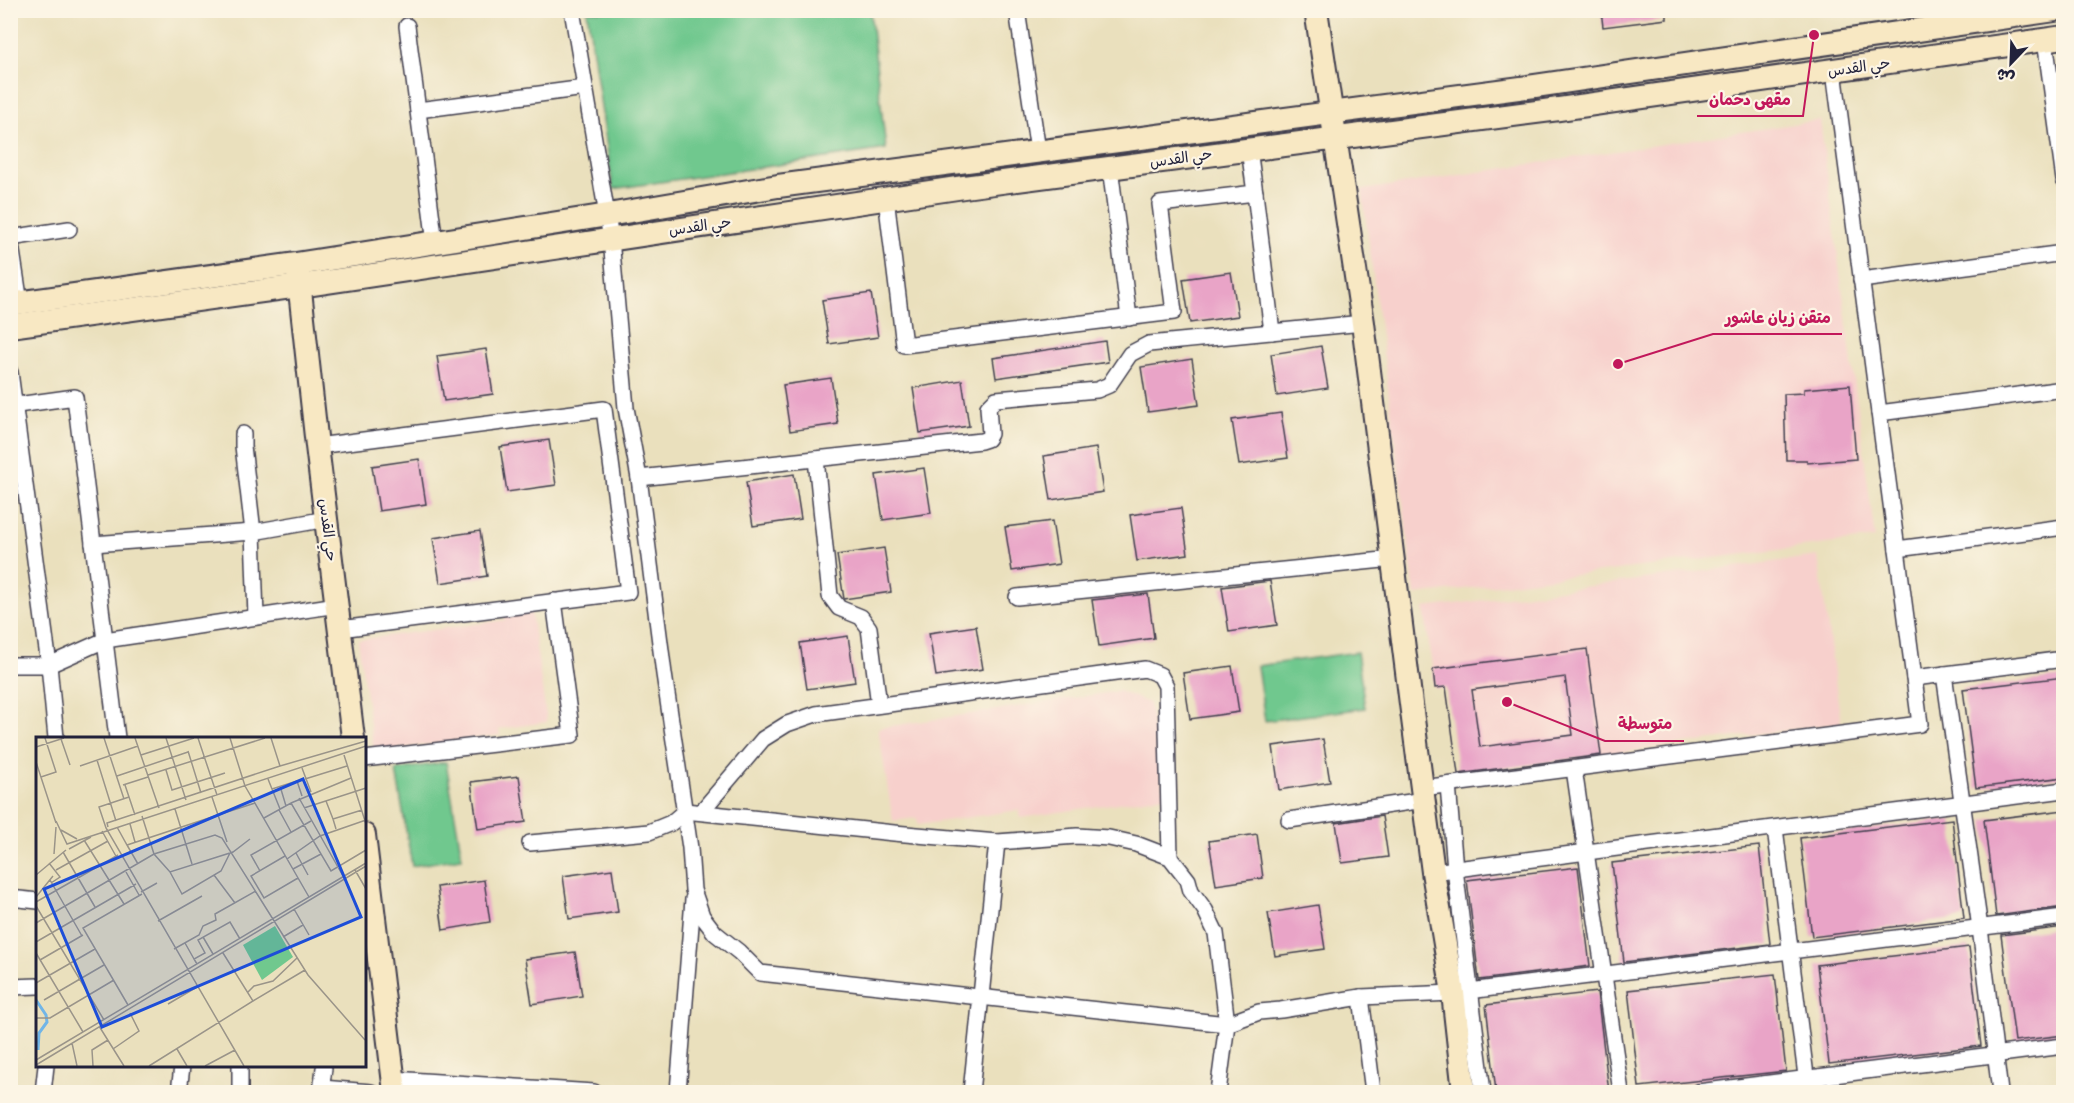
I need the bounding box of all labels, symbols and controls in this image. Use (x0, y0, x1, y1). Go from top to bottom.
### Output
north arrow (1981, 33, 2041, 93)
street label: حي القدس (1827, 54, 1892, 84)
text: ش (1994, 63, 2018, 89)
callout: مقهى دحمان (1697, 82, 1803, 116)
text: مقهى دحمان (1709, 90, 1791, 110)
street label: حي القدس (1149, 145, 1214, 175)
street label: حي القدس (668, 213, 733, 243)
callout: متقن زيان عاشور (1713, 300, 1842, 334)
text: متقن زيان عاشور (1723, 308, 1831, 328)
street label: حي القدس (311, 498, 341, 563)
callout: متوسطة (1605, 707, 1684, 741)
text: متوسطة (1618, 714, 1672, 734)
inset map (36, 737, 366, 1067)

